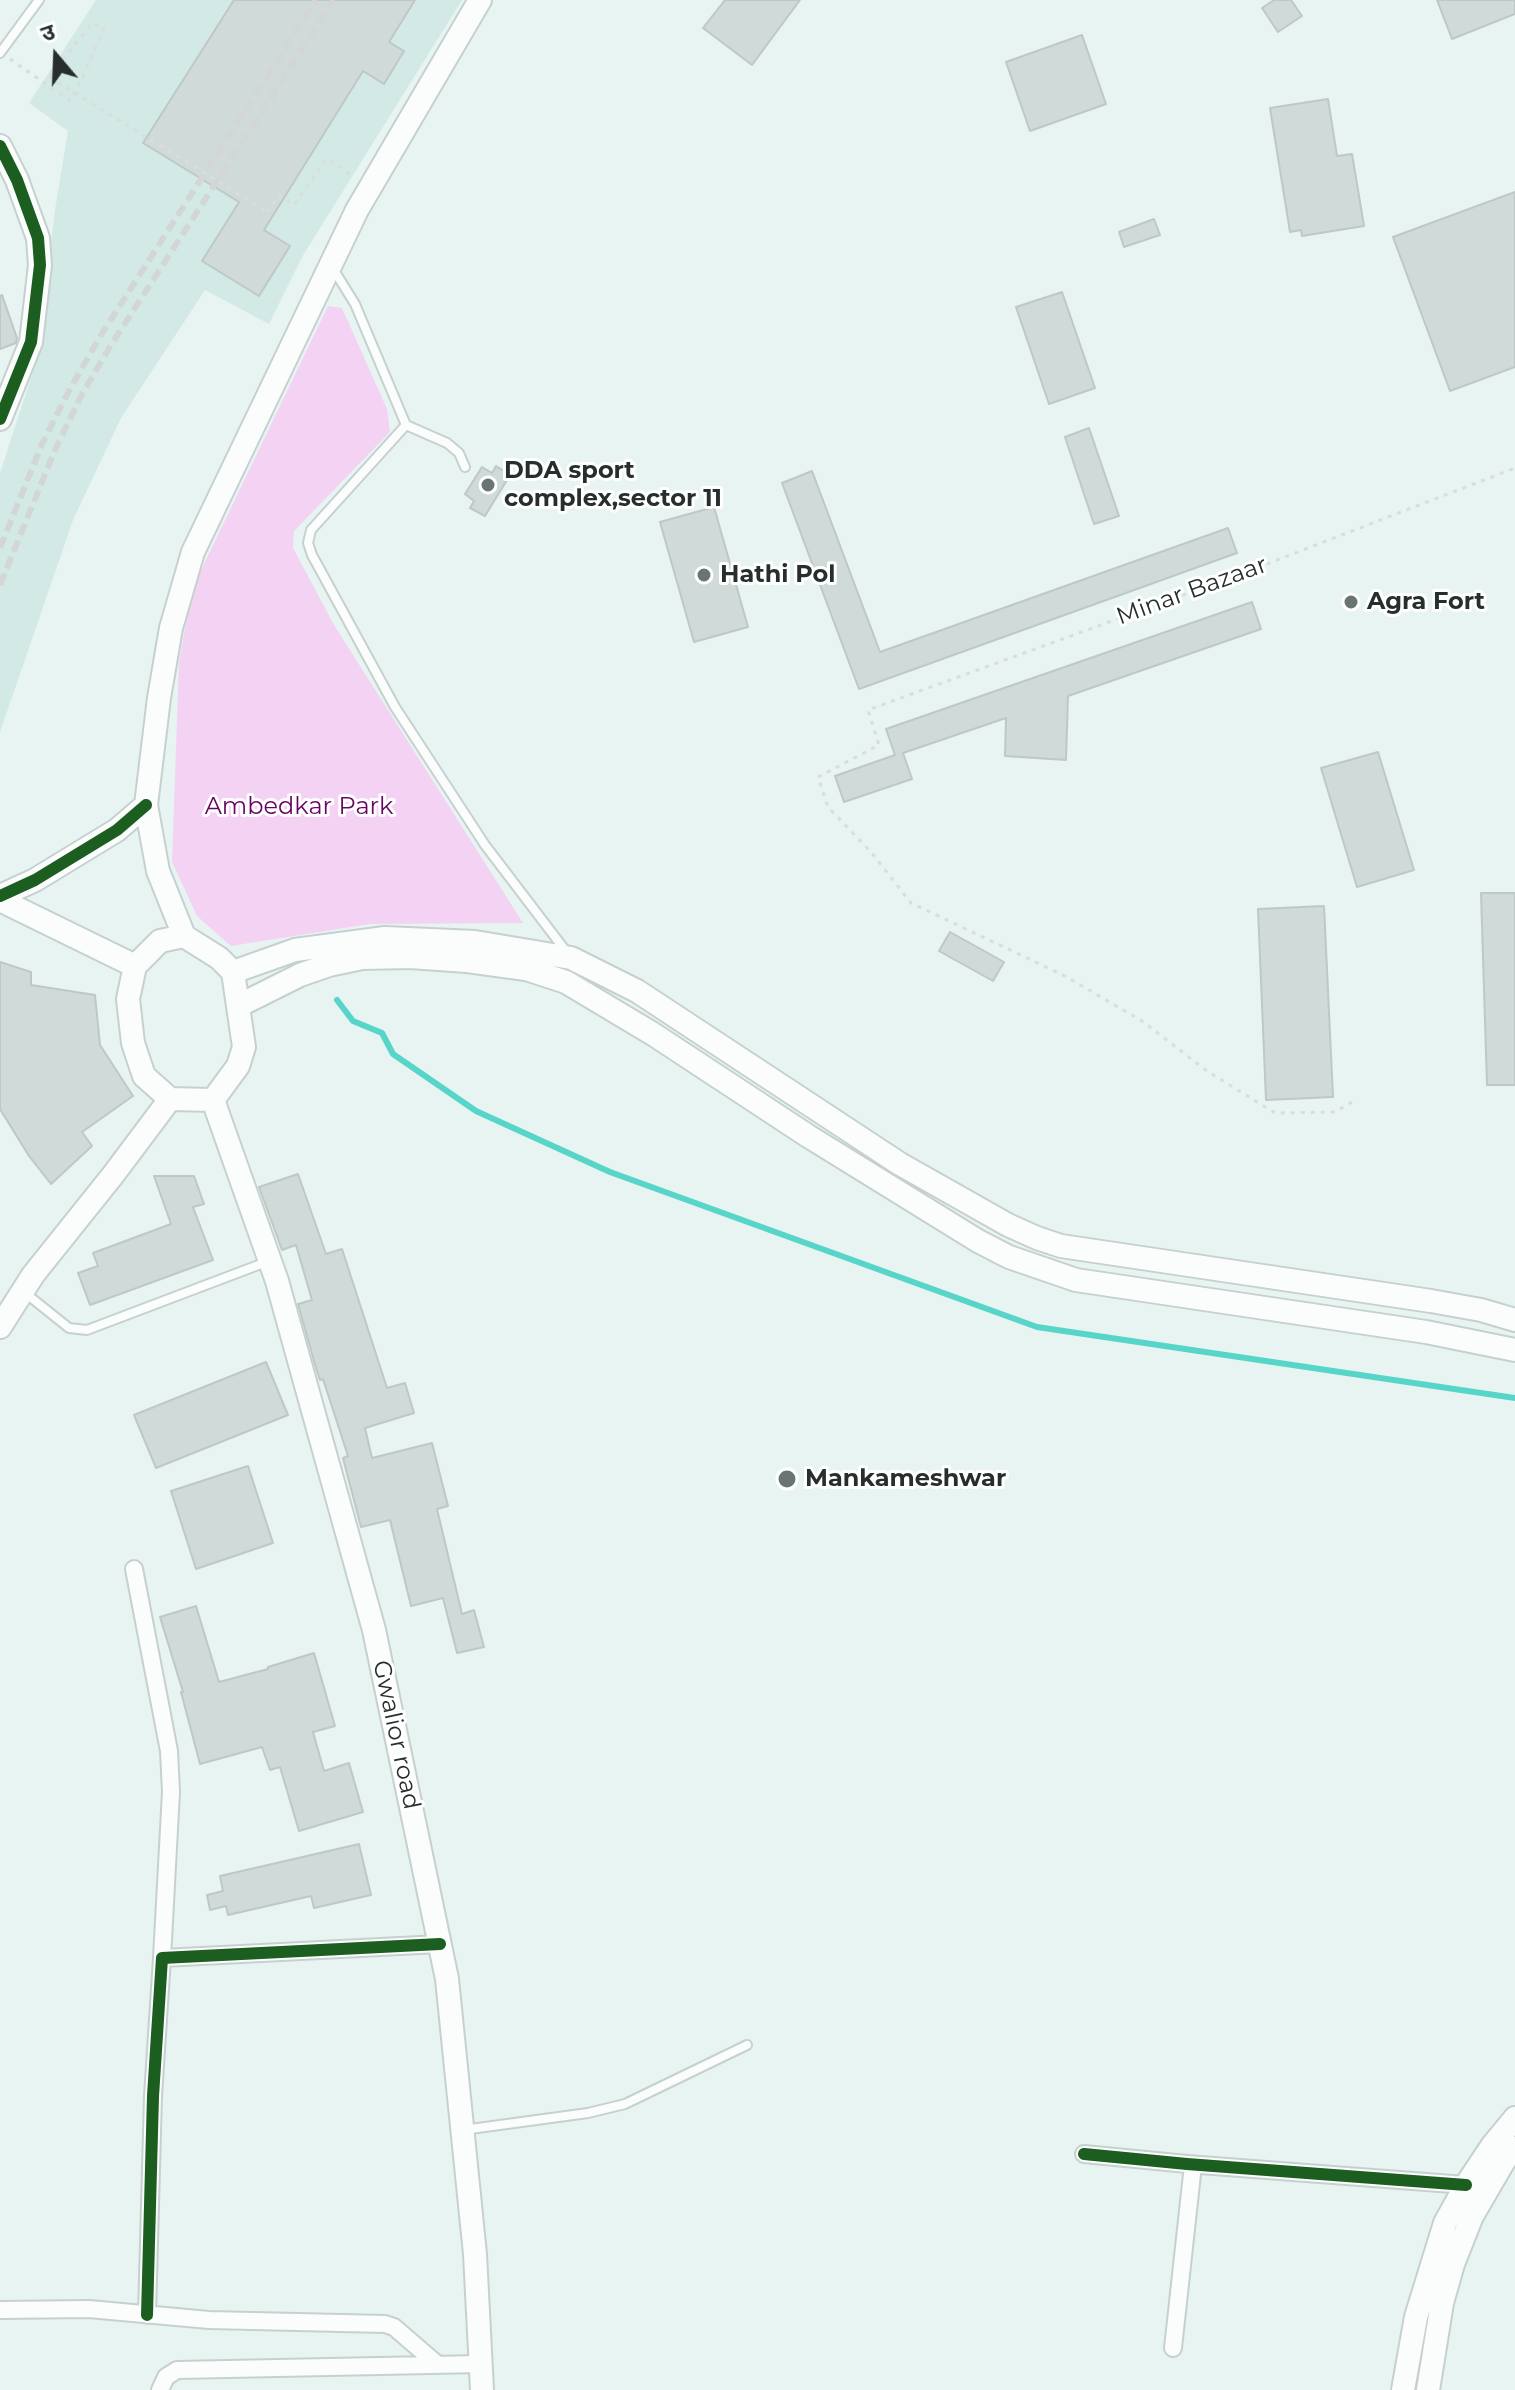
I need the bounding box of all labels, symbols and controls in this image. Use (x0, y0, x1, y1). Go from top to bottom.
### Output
north arrow (16, 16, 96, 96)
text: उ (38, 18, 59, 48)
place label: DDA sport complex,sector 11 (504, 457, 722, 513)
marker: DDA sport complex,sector 11 (479, 476, 497, 494)
street label: Minar Bazaar (1113, 550, 1271, 632)
place label: Hathi Pol (720, 561, 835, 589)
marker: Hathi Pol (695, 566, 713, 584)
place label: Agra Fort (1367, 588, 1485, 616)
marker: Agra Fort (1342, 593, 1360, 611)
park label: Ambedkar Park (205, 793, 393, 821)
place label: Mankameshwar (805, 1465, 1006, 1493)
marker: Mankameshwar (776, 1468, 798, 1490)
street label: Gwalior road (366, 1658, 426, 1812)

